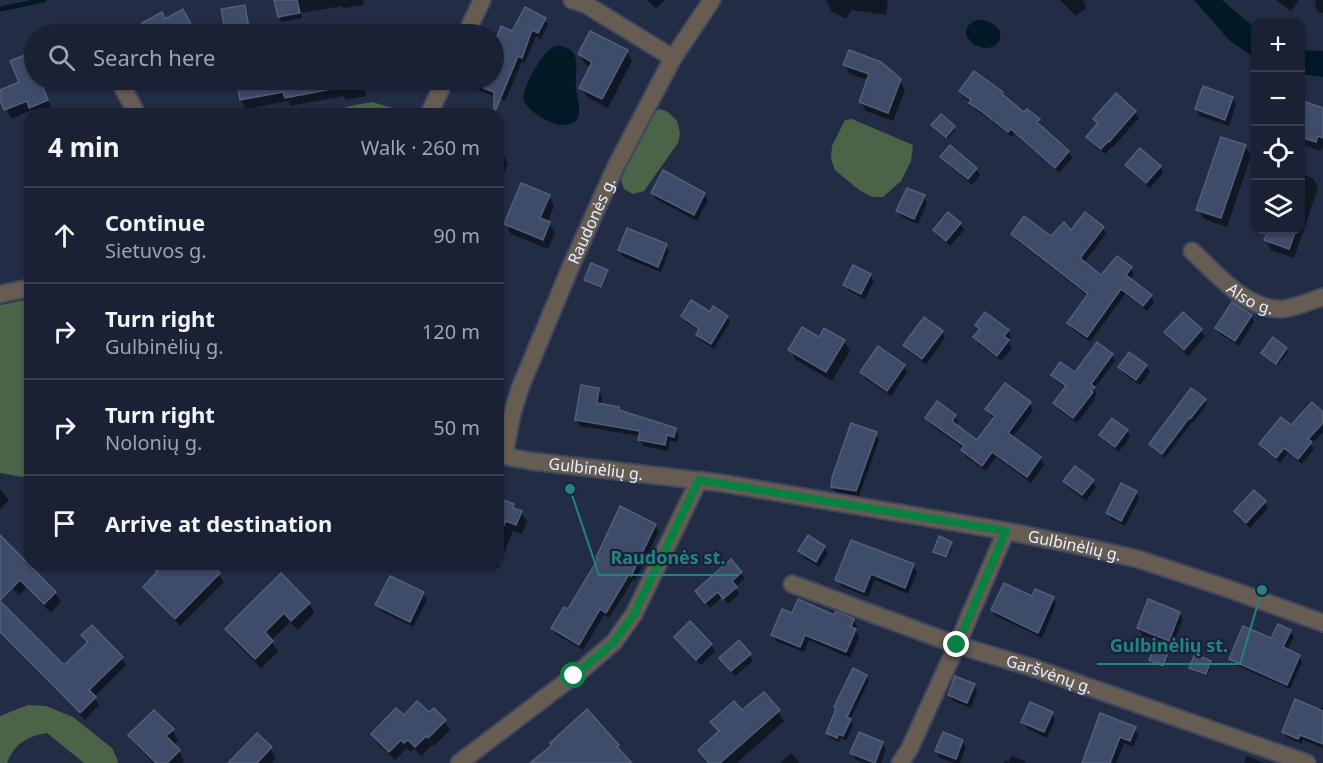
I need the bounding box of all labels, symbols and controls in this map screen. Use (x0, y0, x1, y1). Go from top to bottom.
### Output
map controls (1251, 18, 1305, 234)
button: + (1251, 18, 1305, 72)
search box (24, 24, 504, 90)
icon: search (45, 41, 78, 74)
text: Search here (93, 42, 215, 72)
button: − (1251, 72, 1305, 126)
button: locate (1251, 126, 1305, 180)
text: 4 min (48, 129, 120, 165)
text: Walk · 260 m (361, 134, 480, 161)
street label: Raudonės g. (562, 174, 621, 268)
button: layers (1251, 180, 1305, 234)
text: Continue (105, 207, 205, 237)
icon: ahead (48, 219, 81, 252)
text: 90 m (433, 222, 480, 249)
text: Sietuvos g. (105, 237, 207, 264)
street label: Also g. (1222, 277, 1275, 319)
text: Turn right (105, 303, 215, 333)
icon: right (48, 315, 81, 348)
text: 120 m (422, 318, 480, 345)
text: Gulbinėlių g. (105, 333, 224, 360)
text: Turn right (105, 399, 215, 429)
icon: right (48, 411, 81, 444)
text: 50 m (433, 414, 480, 441)
text: Nolonių g. (105, 429, 202, 456)
street label: Gulbinėlių g. (548, 452, 644, 485)
icon: arrive (48, 507, 81, 540)
text: Arrive at destination (105, 508, 332, 538)
street label: Gulbinėlių g. (1026, 525, 1124, 566)
callout: Raudonės st. (599, 539, 738, 575)
text: Raudonės st. (611, 545, 725, 569)
callout: Gulbinėlių st. (1097, 628, 1240, 664)
route end (943, 631, 969, 657)
text: Gulbinėlių st. (1110, 633, 1228, 657)
street label: Garšvėnų g. (1004, 649, 1096, 699)
route start (560, 662, 586, 688)

